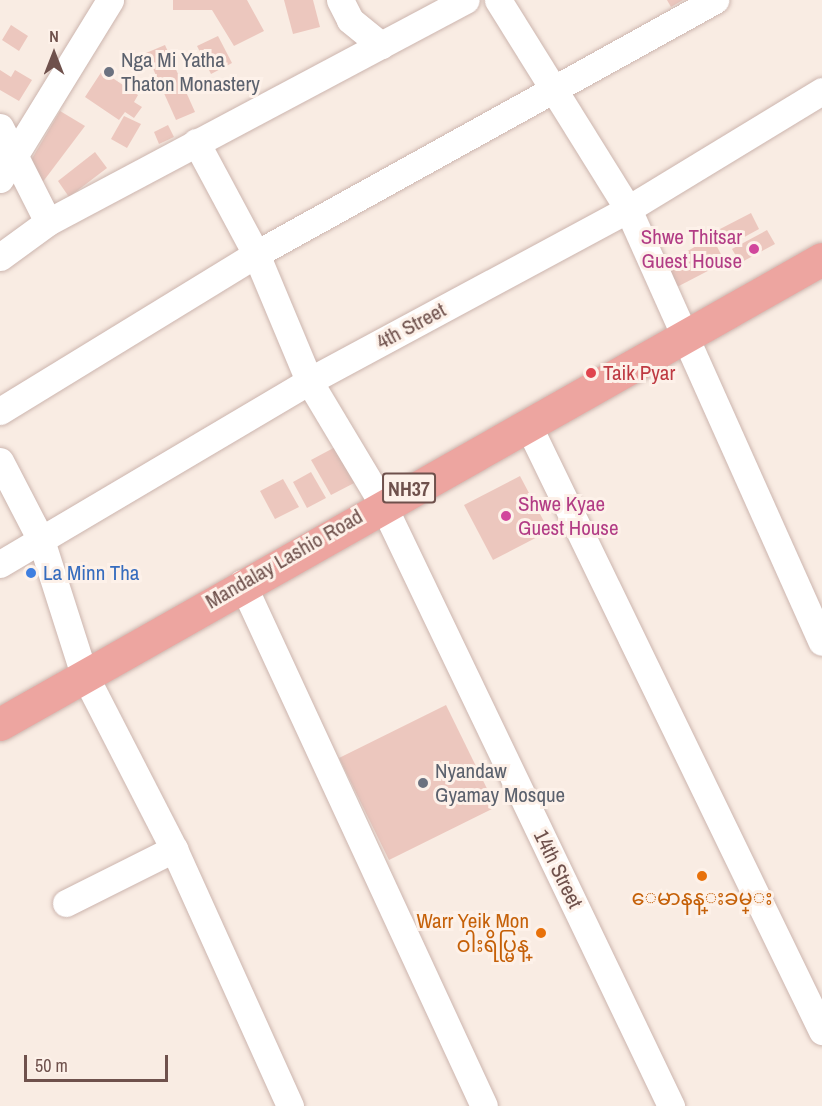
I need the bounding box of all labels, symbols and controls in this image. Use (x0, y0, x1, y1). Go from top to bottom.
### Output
north arrow (24, 24, 84, 84)
text: N (49, 25, 59, 47)
place label: Nga Mi Yatha Thaton Monastery (121, 47, 260, 97)
marker: Nga Mi Yatha Thaton Monastery (102, 65, 116, 79)
place label: Shwe Thitsar Guest House (641, 224, 742, 274)
marker: Shwe Thitsar Guest House (747, 242, 761, 256)
street label: 4th Street (372, 297, 450, 355)
place label: Taik Pyar (603, 360, 675, 386)
marker: Taik Pyar (584, 366, 598, 380)
road number: NH37 (382, 471, 436, 505)
place label: Shwe Kyae Guest House (518, 491, 619, 541)
street label: Mandalay Lashio Road (201, 504, 367, 614)
marker: Shwe Kyae Guest House (499, 509, 513, 523)
place label: La Minn Tha (43, 560, 140, 586)
marker: La Minn Tha (24, 566, 38, 580)
place label: Nyandaw Gyamay Mosque (435, 758, 565, 808)
marker: Nyandaw Gyamay Mosque (416, 776, 430, 790)
street label: 14th Street (528, 826, 588, 912)
marker: ေမာနန္းခမ္း (695, 869, 709, 883)
place label: ေမာနန္းခမ္း (631, 885, 773, 911)
place label: Warr Yeik Mon ဝါးရိပ္မြန္ (416, 908, 529, 958)
marker: Warr Yeik Mon ဝါးရိပ္မြန္ (534, 926, 548, 940)
scale bar (27, 1043, 171, 1081)
text: 50 m (35, 1053, 68, 1078)

